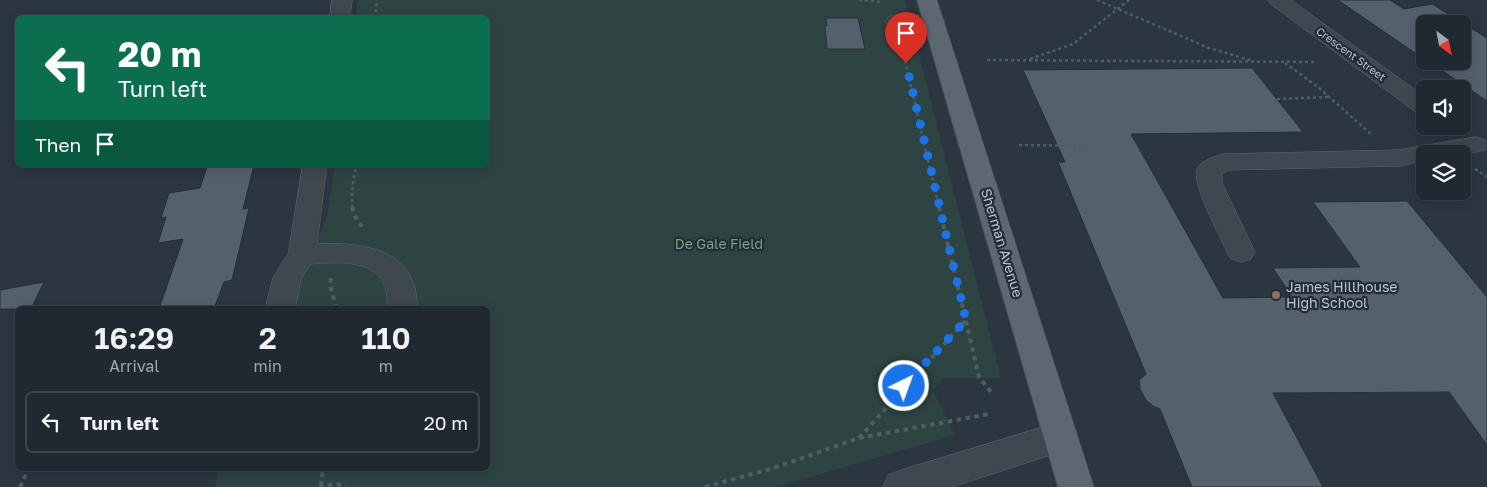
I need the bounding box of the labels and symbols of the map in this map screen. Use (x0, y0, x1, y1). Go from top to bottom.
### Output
pin (885, 12, 927, 63)
north arrow (1416, 15, 1471, 70)
street label: Crescent Street (1314, 24, 1389, 83)
street label: Sherman Avenue (978, 186, 1027, 299)
park label: De Gale Field (675, 235, 763, 252)
place label: James Hillhouse High School (1286, 278, 1397, 311)
marker: James Hillhouse High School (1270, 289, 1282, 301)
position arrow (877, 359, 929, 411)

